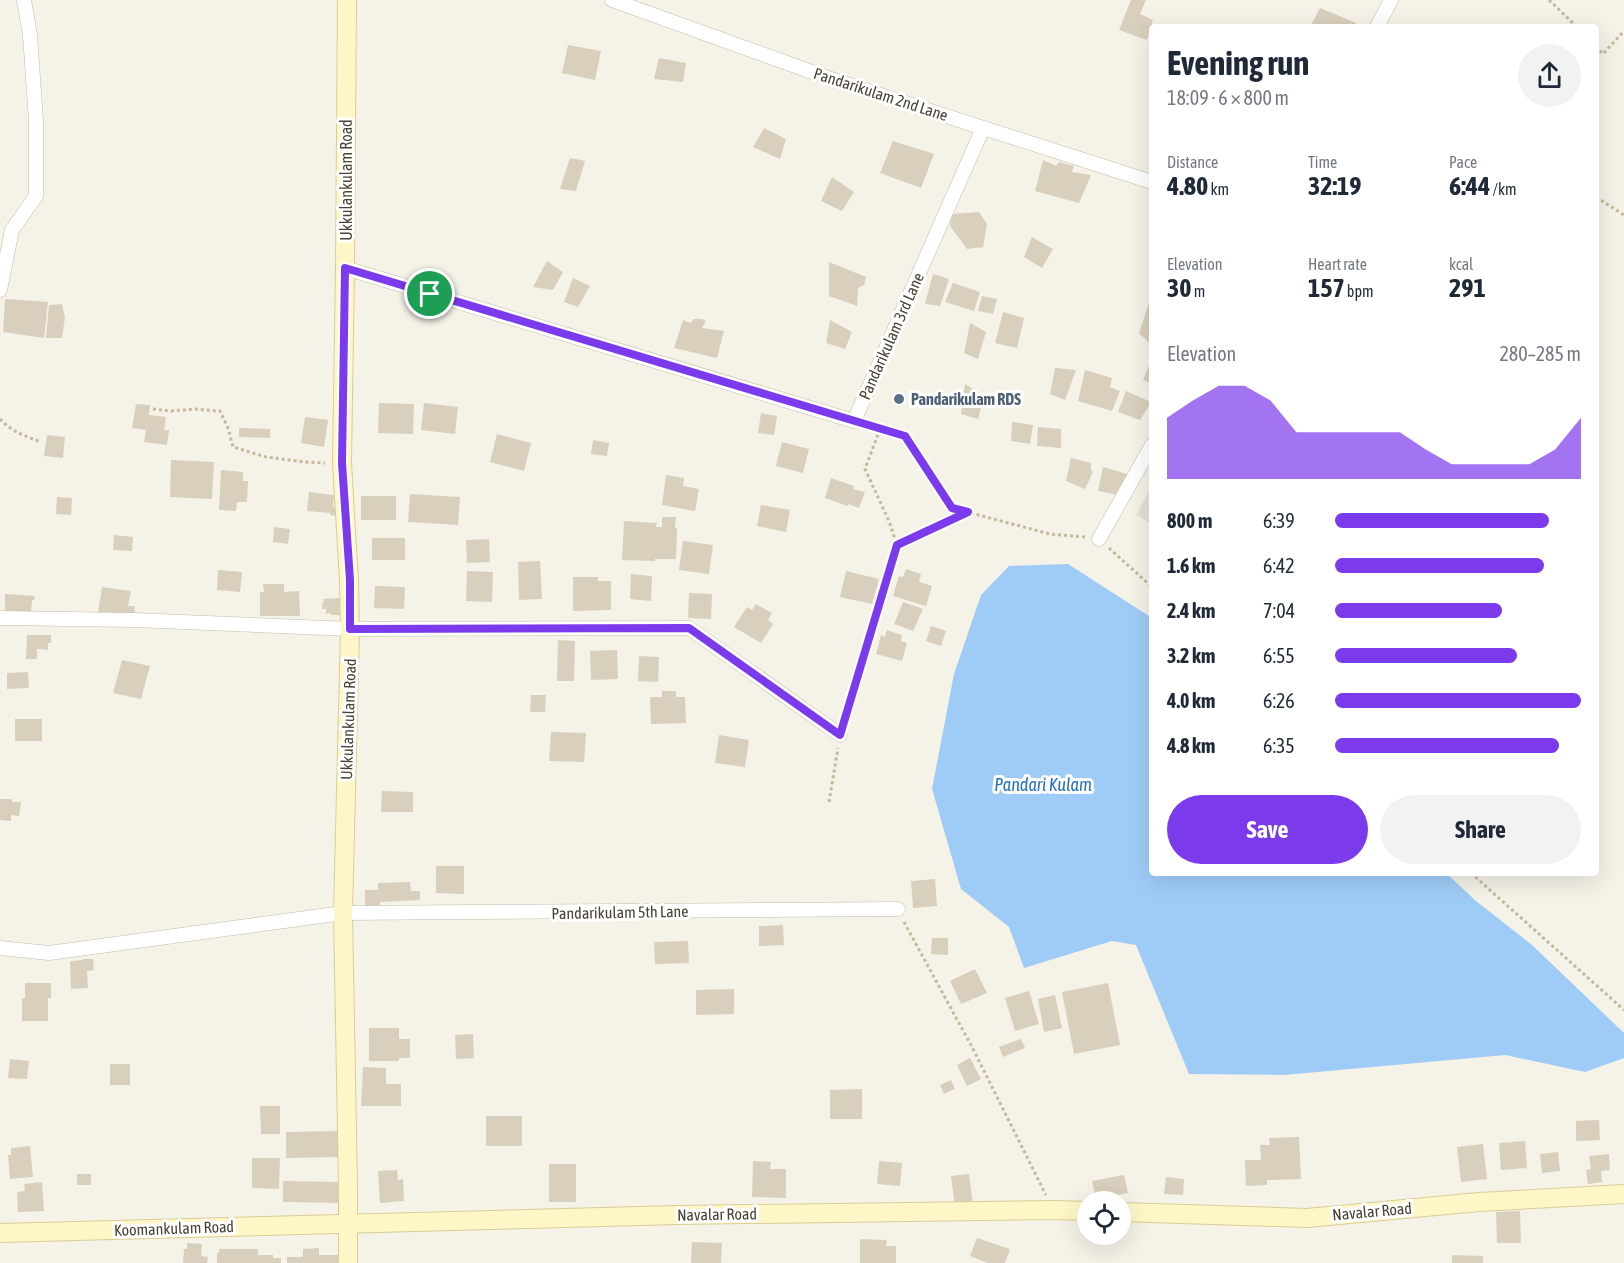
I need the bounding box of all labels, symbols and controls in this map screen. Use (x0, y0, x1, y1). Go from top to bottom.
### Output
text: Evening run (1167, 44, 1309, 82)
button: share (1518, 44, 1581, 107)
street label: Pandarikulam 2nd Lane (812, 64, 950, 124)
text: 18:09 · 6 × 800 m (1167, 86, 1289, 109)
street label: Ukkulankulam Road (337, 119, 355, 241)
text: Distance (1167, 153, 1218, 171)
text: Time (1308, 153, 1337, 171)
text: Pace (1449, 153, 1477, 171)
text: 4.80 (1167, 171, 1208, 201)
text: 32:19 (1308, 171, 1362, 201)
text: 6:44 (1449, 171, 1490, 201)
text: km (1208, 180, 1229, 198)
text: /km (1490, 180, 1516, 198)
text: Elevation (1167, 255, 1222, 273)
text: Heart rate (1308, 255, 1367, 273)
text: kcal (1449, 255, 1473, 273)
pin (404, 268, 455, 319)
street label: Pandarikulam 3rd Lane (855, 270, 927, 402)
text: 30 (1167, 273, 1191, 303)
text: 157 (1308, 273, 1345, 303)
text: 291 (1449, 273, 1486, 303)
icon: arrive (413, 277, 446, 310)
text: m (1191, 282, 1205, 300)
text: bpm (1345, 282, 1374, 300)
text: Elevation (1167, 342, 1236, 365)
text: 280–285 m (1499, 342, 1581, 365)
place label: Pandarikulam RDS (911, 390, 1021, 408)
marker: Pandarikulam RDS (892, 392, 906, 406)
text: 800 m (1167, 509, 1212, 532)
text: 6:39 (1263, 509, 1295, 532)
text: 1.6 km (1167, 554, 1215, 577)
text: 6:42 (1263, 554, 1295, 577)
text: 2.4 km (1167, 599, 1215, 622)
text: 7:04 (1263, 599, 1295, 622)
text: 3.2 km (1167, 644, 1215, 667)
text: 6:55 (1263, 644, 1295, 667)
street label: Ukkulankulam Road (337, 658, 359, 780)
text: 4.0 km (1167, 689, 1215, 712)
text: 6:26 (1263, 689, 1295, 712)
text: 4.8 km (1167, 734, 1215, 757)
text: 6:35 (1263, 734, 1295, 757)
water label: Pandari Kulam (994, 774, 1092, 795)
button: Save (1167, 795, 1368, 864)
button: Share (1380, 795, 1581, 864)
street label: Pandarikulam 5th Lane (551, 902, 689, 922)
map controls (1077, 1191, 1131, 1245)
button: locate (1077, 1191, 1131, 1245)
street label: Navalar Road (1331, 1199, 1413, 1223)
street label: Navalar Road (677, 1204, 757, 1224)
street label: Koomankulam Road (114, 1217, 234, 1239)

